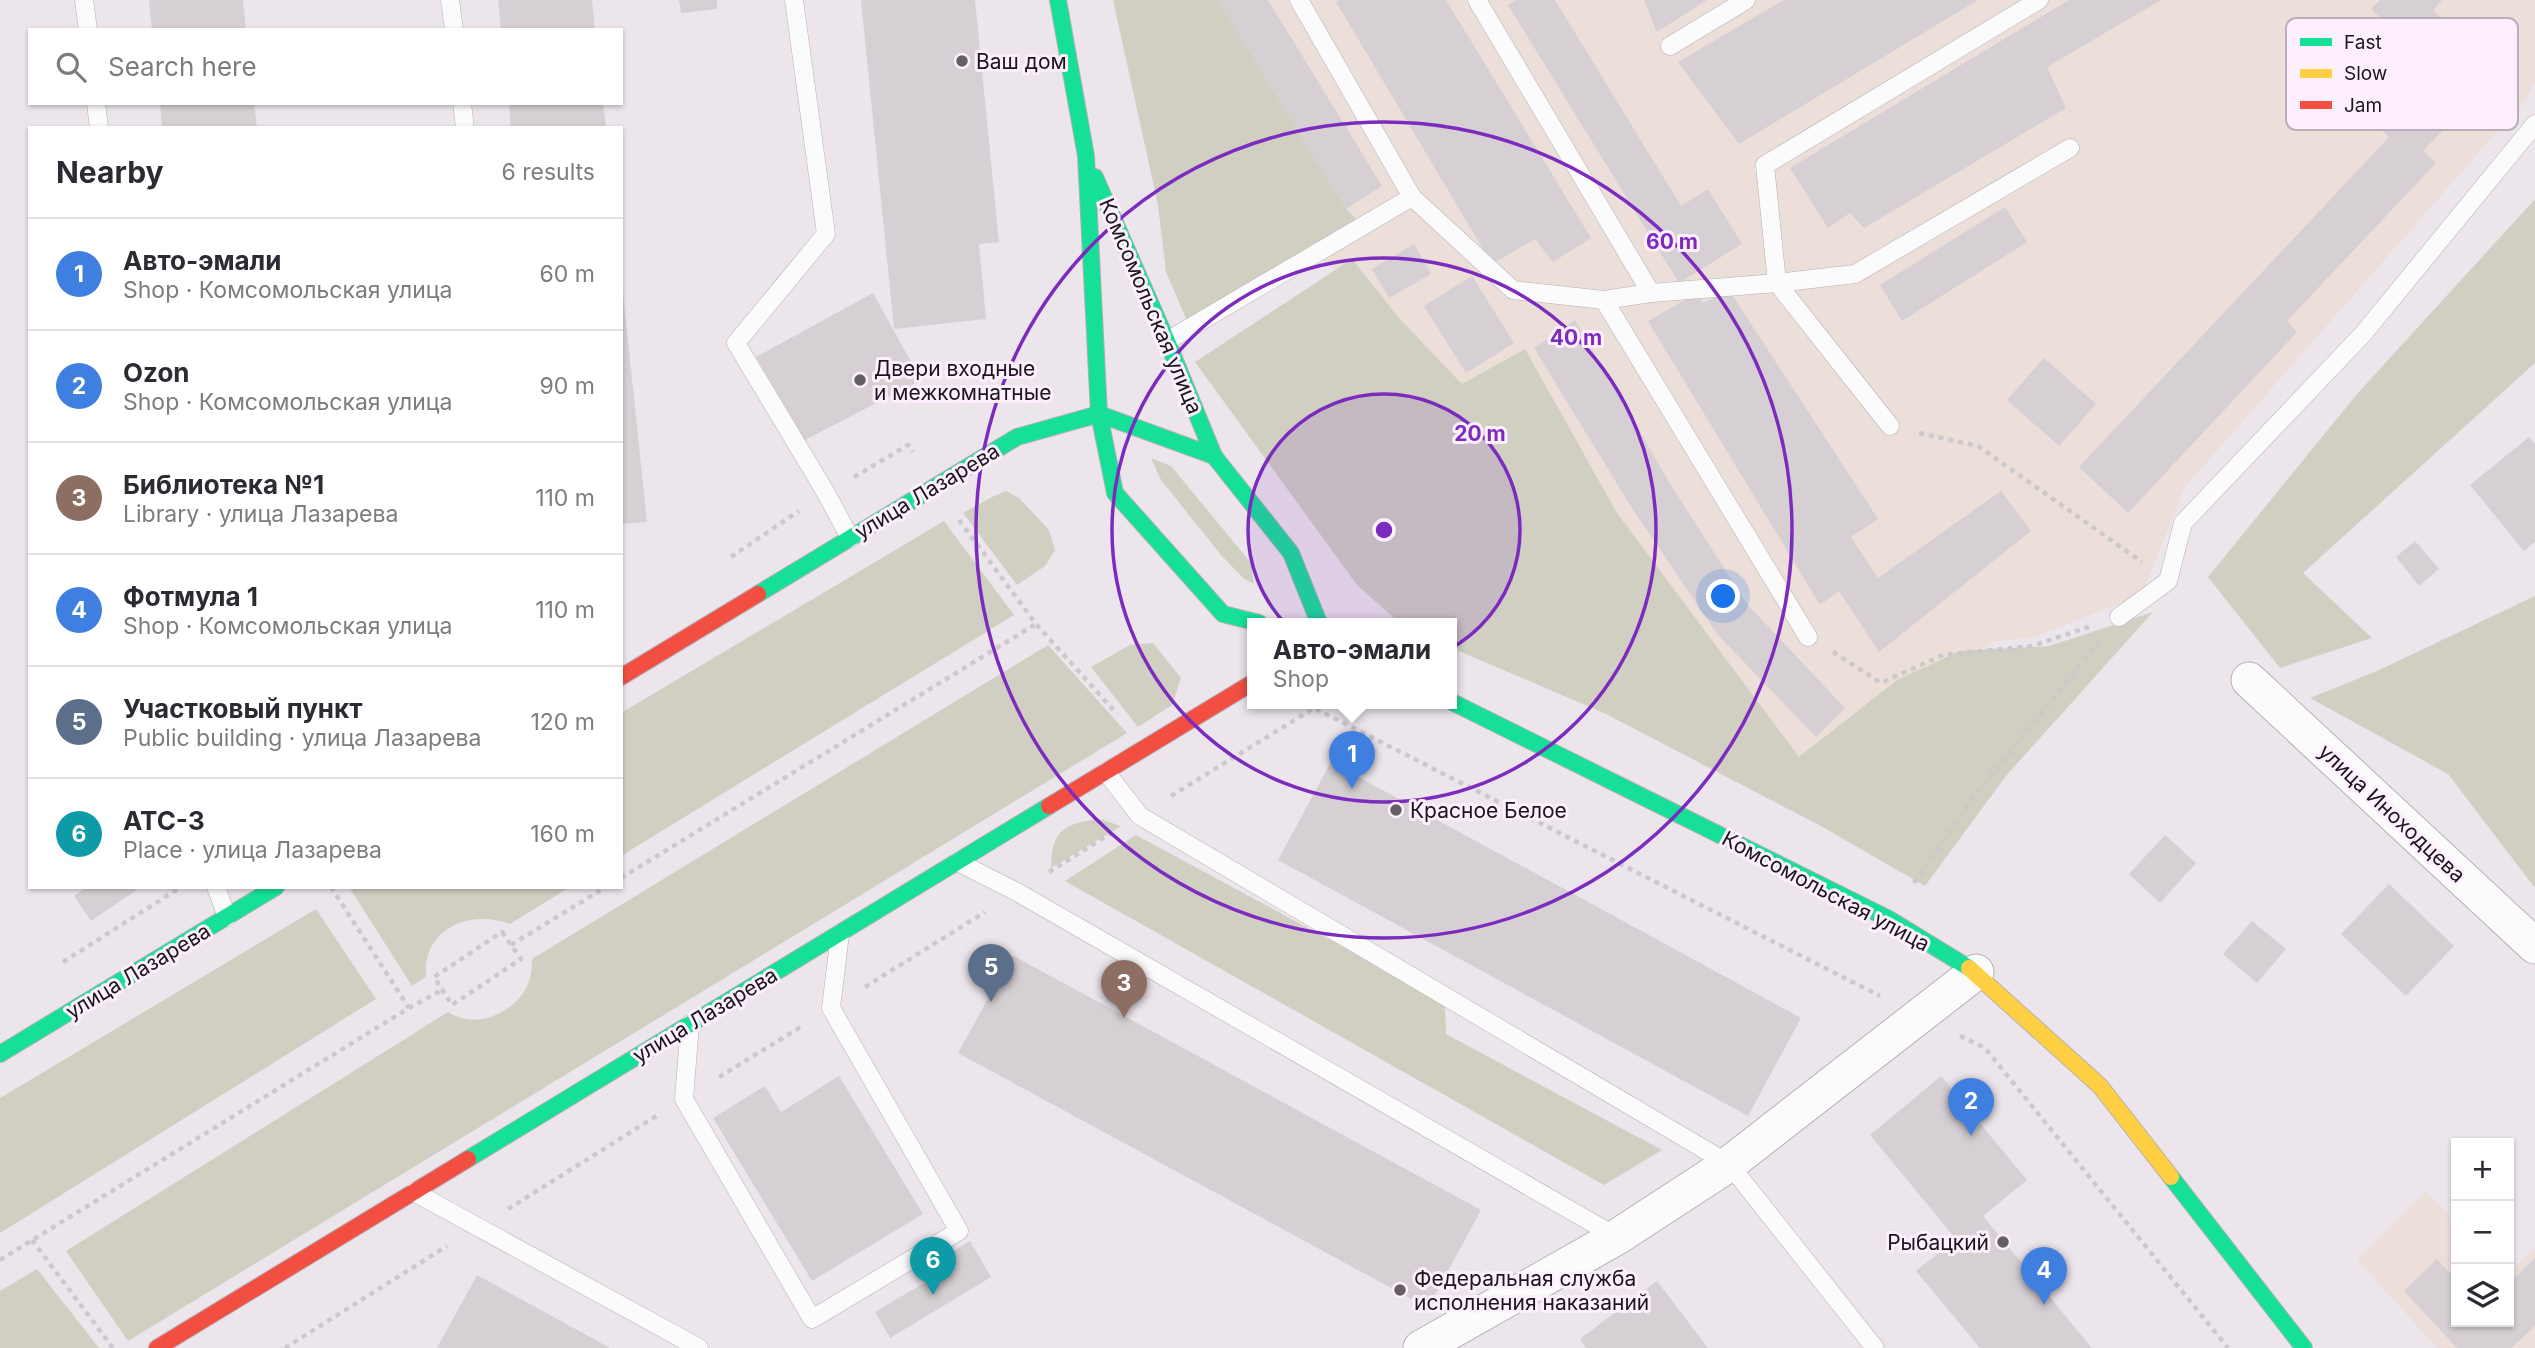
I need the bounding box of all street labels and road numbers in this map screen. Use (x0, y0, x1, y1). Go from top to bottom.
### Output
street label: Комсомольская улица (1094, 195, 1208, 417)
street label: улица Лазарева (850, 438, 1004, 544)
street label: улица Иноходцева (2314, 739, 2470, 887)
street label: Комсомольская улица (1718, 826, 1934, 956)
street label: улица Лазарева (61, 918, 215, 1024)
street label: улица Лазарева (628, 962, 782, 1068)

